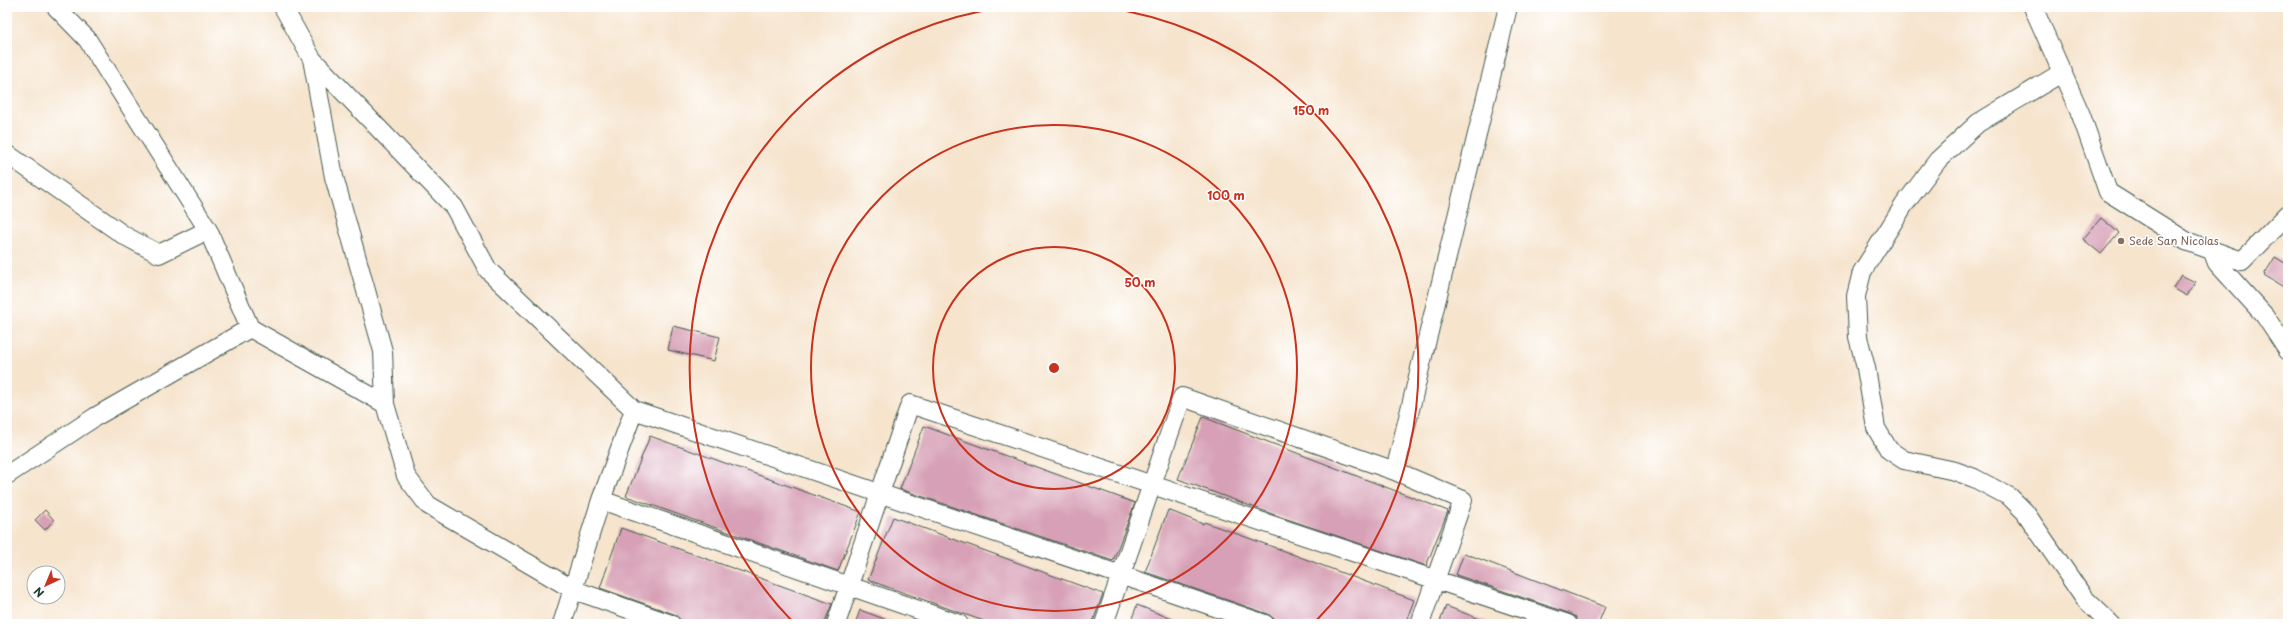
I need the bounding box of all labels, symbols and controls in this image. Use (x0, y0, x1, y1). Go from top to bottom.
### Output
text: 150 m (1293, 101, 1329, 119)
text: 100 m (1207, 186, 1245, 204)
place label: Sede San Nicolas (2129, 232, 2219, 249)
marker: Sede San Nicolas (2116, 236, 2126, 246)
text: 50 m (1124, 273, 1156, 291)
centre of rings (1047, 361, 1061, 375)
north arrow (26, 565, 66, 605)
text: N (29, 583, 48, 602)

